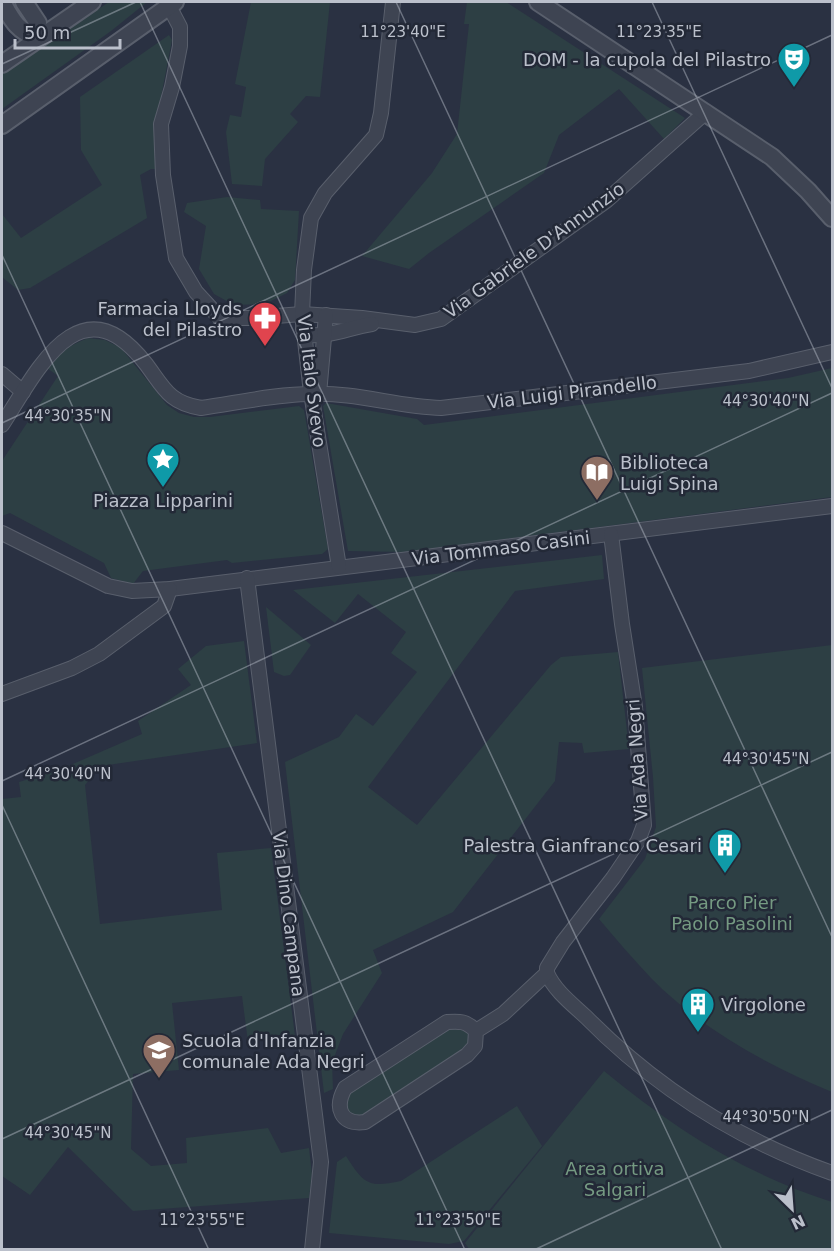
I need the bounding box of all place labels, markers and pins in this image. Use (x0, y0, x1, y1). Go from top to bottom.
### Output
theatre icon: DOM - la cupola del Pilastro (776, 41, 812, 88)
place label: DOM - la cupola del Pilastro (523, 49, 771, 70)
place label: Farmacia Lloyds del Pilastro (97, 298, 242, 340)
pharmacy icon: Farmacia Lloyds del Pilastro (247, 300, 283, 347)
place icon: Piazza Lipparini (145, 441, 181, 488)
place label: Biblioteca Luigi Spina (620, 452, 719, 494)
library icon: Biblioteca Luigi Spina (579, 454, 615, 501)
place label: Piazza Lipparini (93, 490, 233, 511)
building icon: Palestra Gianfranco Cesari (707, 827, 743, 874)
place label: Palestra Gianfranco Cesari (464, 835, 702, 856)
building icon: Virgolone (680, 986, 716, 1033)
place label: Virgolone (721, 994, 806, 1015)
place label: Scuola d'Infanzia comunale Ada Negri (182, 1030, 365, 1072)
school or university icon: Scuola d'Infanzia comunale Ada Negri (141, 1032, 177, 1079)

